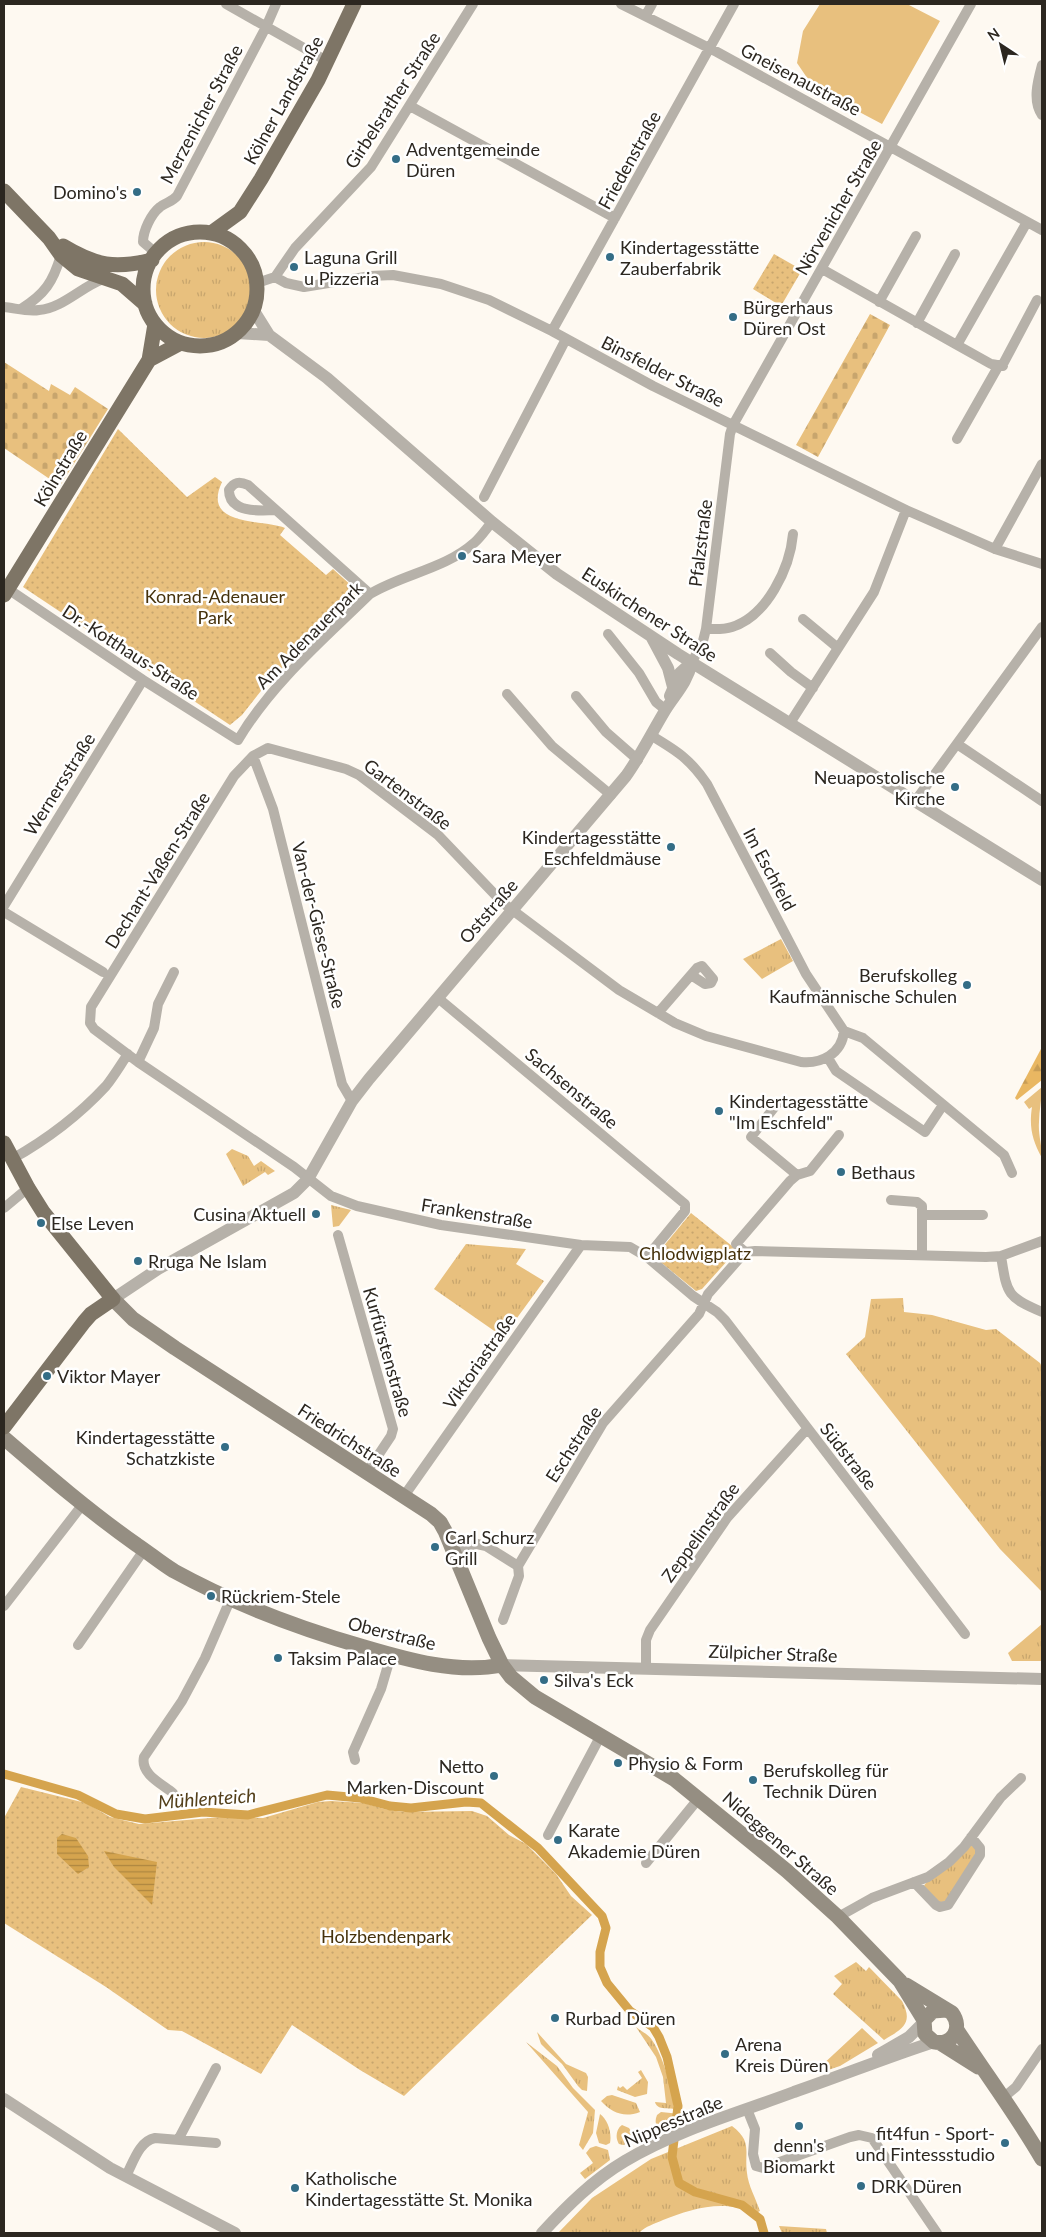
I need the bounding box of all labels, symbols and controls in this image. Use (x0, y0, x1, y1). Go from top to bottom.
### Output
north arrow (976, 20, 1026, 70)
text: N (984, 24, 1003, 44)
street label: Girbelsrather Straße (340, 27, 444, 173)
street label: Kölner Landstraße (238, 32, 328, 168)
street label: Gneisenaustraße (737, 38, 865, 120)
street label: Merzenicher Straße (155, 41, 247, 187)
street label: Friedenstraße (593, 107, 665, 213)
street label: Nörvenicher Straße (790, 135, 886, 279)
place label: Adventgemeinde Düren (406, 138, 540, 181)
marker: Adventgemeinde Düren (390, 153, 402, 165)
place label: Domino's (53, 181, 127, 203)
marker: Domino's (131, 186, 143, 198)
place label: Kindertagesstätte Zauberfabrik (620, 236, 759, 279)
place label: Laguna Grill u Pizzeria (304, 246, 398, 289)
marker: Kindertagesstätte Zauberfabrik (604, 251, 616, 263)
marker: Laguna Grill u Pizzeria (288, 261, 300, 273)
place label: Bürgerhaus Düren Ost (743, 296, 833, 339)
marker: Bürgerhaus Düren Ost (727, 311, 739, 323)
street label: Binsfelder Straße (598, 331, 728, 411)
street label: Kölnstraße (29, 426, 91, 510)
street label: Pfalzstraße (684, 498, 716, 588)
place label: Sara Meyer (472, 545, 562, 567)
marker: Sara Meyer (456, 550, 468, 562)
street label: Euskirchener Straße (578, 562, 722, 666)
street label: Am Adenauerpark (251, 576, 368, 693)
park label: Konrad-Adenauer Park (145, 585, 286, 628)
street label: Dr.-Kotthaus-Straße (59, 600, 203, 704)
street label: Wernersstraße (19, 729, 99, 839)
street label: Gartenstraße (360, 754, 456, 834)
place label: Neuapostolische Kirche (814, 766, 945, 809)
marker: Neuapostolische Kirche (949, 781, 961, 793)
street label: Dechant-Vaßen-Straße (100, 788, 214, 952)
street label: Im Eschfeld (739, 824, 801, 914)
place label: Kindertagesstätte Eschfeldmäuse (522, 826, 661, 869)
street label: Van-der-Giese-Straße (288, 839, 350, 1011)
marker: Kindertagesstätte Eschfeldmäuse (665, 841, 677, 853)
street label: Oststraße (454, 874, 522, 948)
place label: Berufskolleg Kaufmännische Schulen (769, 964, 957, 1007)
marker: Berufskolleg Kaufmännische Schulen (961, 979, 973, 991)
street label: Sachsenstraße (521, 1043, 623, 1133)
place label: Kindertagesstätte "Im Eschfeld" (729, 1090, 868, 1133)
marker: Kindertagesstätte "Im Eschfeld" (713, 1105, 725, 1117)
place label: Bethaus (851, 1161, 915, 1183)
marker: Bethaus (835, 1166, 847, 1178)
street label: Frankenstraße (420, 1193, 534, 1233)
place label: Cusina Aktuell (193, 1203, 306, 1225)
marker: Cusina Aktuell (310, 1208, 322, 1220)
place label: Else Leven (51, 1212, 134, 1234)
marker: Else Leven (35, 1217, 47, 1229)
park label: Chlodwigplatz (639, 1242, 751, 1264)
place label: Rruga Ne Islam (148, 1250, 267, 1272)
marker: Rruga Ne Islam (132, 1255, 144, 1267)
street label: Kurfürstenstraße (359, 1284, 417, 1420)
street label: Viktoriastraße (438, 1309, 520, 1413)
place label: Viktor Mayer (57, 1365, 161, 1387)
marker: Viktor Mayer (41, 1370, 53, 1382)
street label: Friedrichstraße (294, 1398, 406, 1482)
street label: Eschstraße (540, 1402, 606, 1486)
street label: Südstraße (816, 1418, 882, 1494)
place label: Kindertagesstätte Schatzkiste (76, 1426, 215, 1469)
marker: Kindertagesstätte Schatzkiste (219, 1441, 231, 1453)
street label: Zeppelinstraße (656, 1478, 744, 1586)
place label: Carl Schurz Grill (445, 1526, 534, 1569)
marker: Carl Schurz Grill (429, 1541, 441, 1553)
place label: Rückriem-Stele (221, 1585, 341, 1607)
marker: Rückriem-Stele (205, 1590, 217, 1602)
street label: Oberstraße (346, 1611, 438, 1655)
street label: Zülpicher Straße (708, 1640, 838, 1666)
place label: Taksim Palace (288, 1647, 397, 1669)
marker: Taksim Palace (272, 1652, 284, 1664)
place label: Silva's Eck (554, 1669, 635, 1691)
marker: Silva's Eck (538, 1674, 550, 1686)
place label: Physio & Form (628, 1752, 743, 1774)
place label: Netto Marken-Discount (347, 1755, 485, 1798)
marker: Physio & Form (612, 1757, 624, 1769)
place label: Berufskolleg für Technik Düren (763, 1759, 889, 1802)
marker: Netto Marken-Discount (488, 1770, 500, 1782)
marker: Berufskolleg für Technik Düren (747, 1774, 759, 1786)
water label: Mühlenteich (157, 1783, 257, 1813)
street label: Nideggener Straße (718, 1786, 844, 1900)
place label: Karate Akademie Düren (568, 1819, 700, 1862)
marker: Karate Akademie Düren (552, 1834, 564, 1846)
park label: Holzbendenpark (321, 1925, 452, 1947)
place label: Rurbad Düren (565, 2007, 676, 2029)
marker: Rurbad Düren (549, 2012, 561, 2024)
place label: Arena Kreis Düren (735, 2033, 829, 2076)
marker: Arena Kreis Düren (719, 2048, 731, 2060)
street label: Nippesstraße (620, 2090, 726, 2152)
marker: denn's Biomarkt (793, 2120, 805, 2132)
place label: fit4fun - Sport- und Fintessstudio (855, 2122, 995, 2165)
place label: denn's Biomarkt (763, 2134, 835, 2177)
marker: fit4fun - Sport- und Fintessstudio (999, 2137, 1011, 2149)
place label: Katholische Kindertagesstätte St. Monika (305, 2167, 533, 2210)
place label: DRK Düren (871, 2175, 962, 2197)
marker: DRK Düren (855, 2180, 867, 2192)
marker: Katholische Kindertagesstätte St. Monika (289, 2182, 301, 2194)

